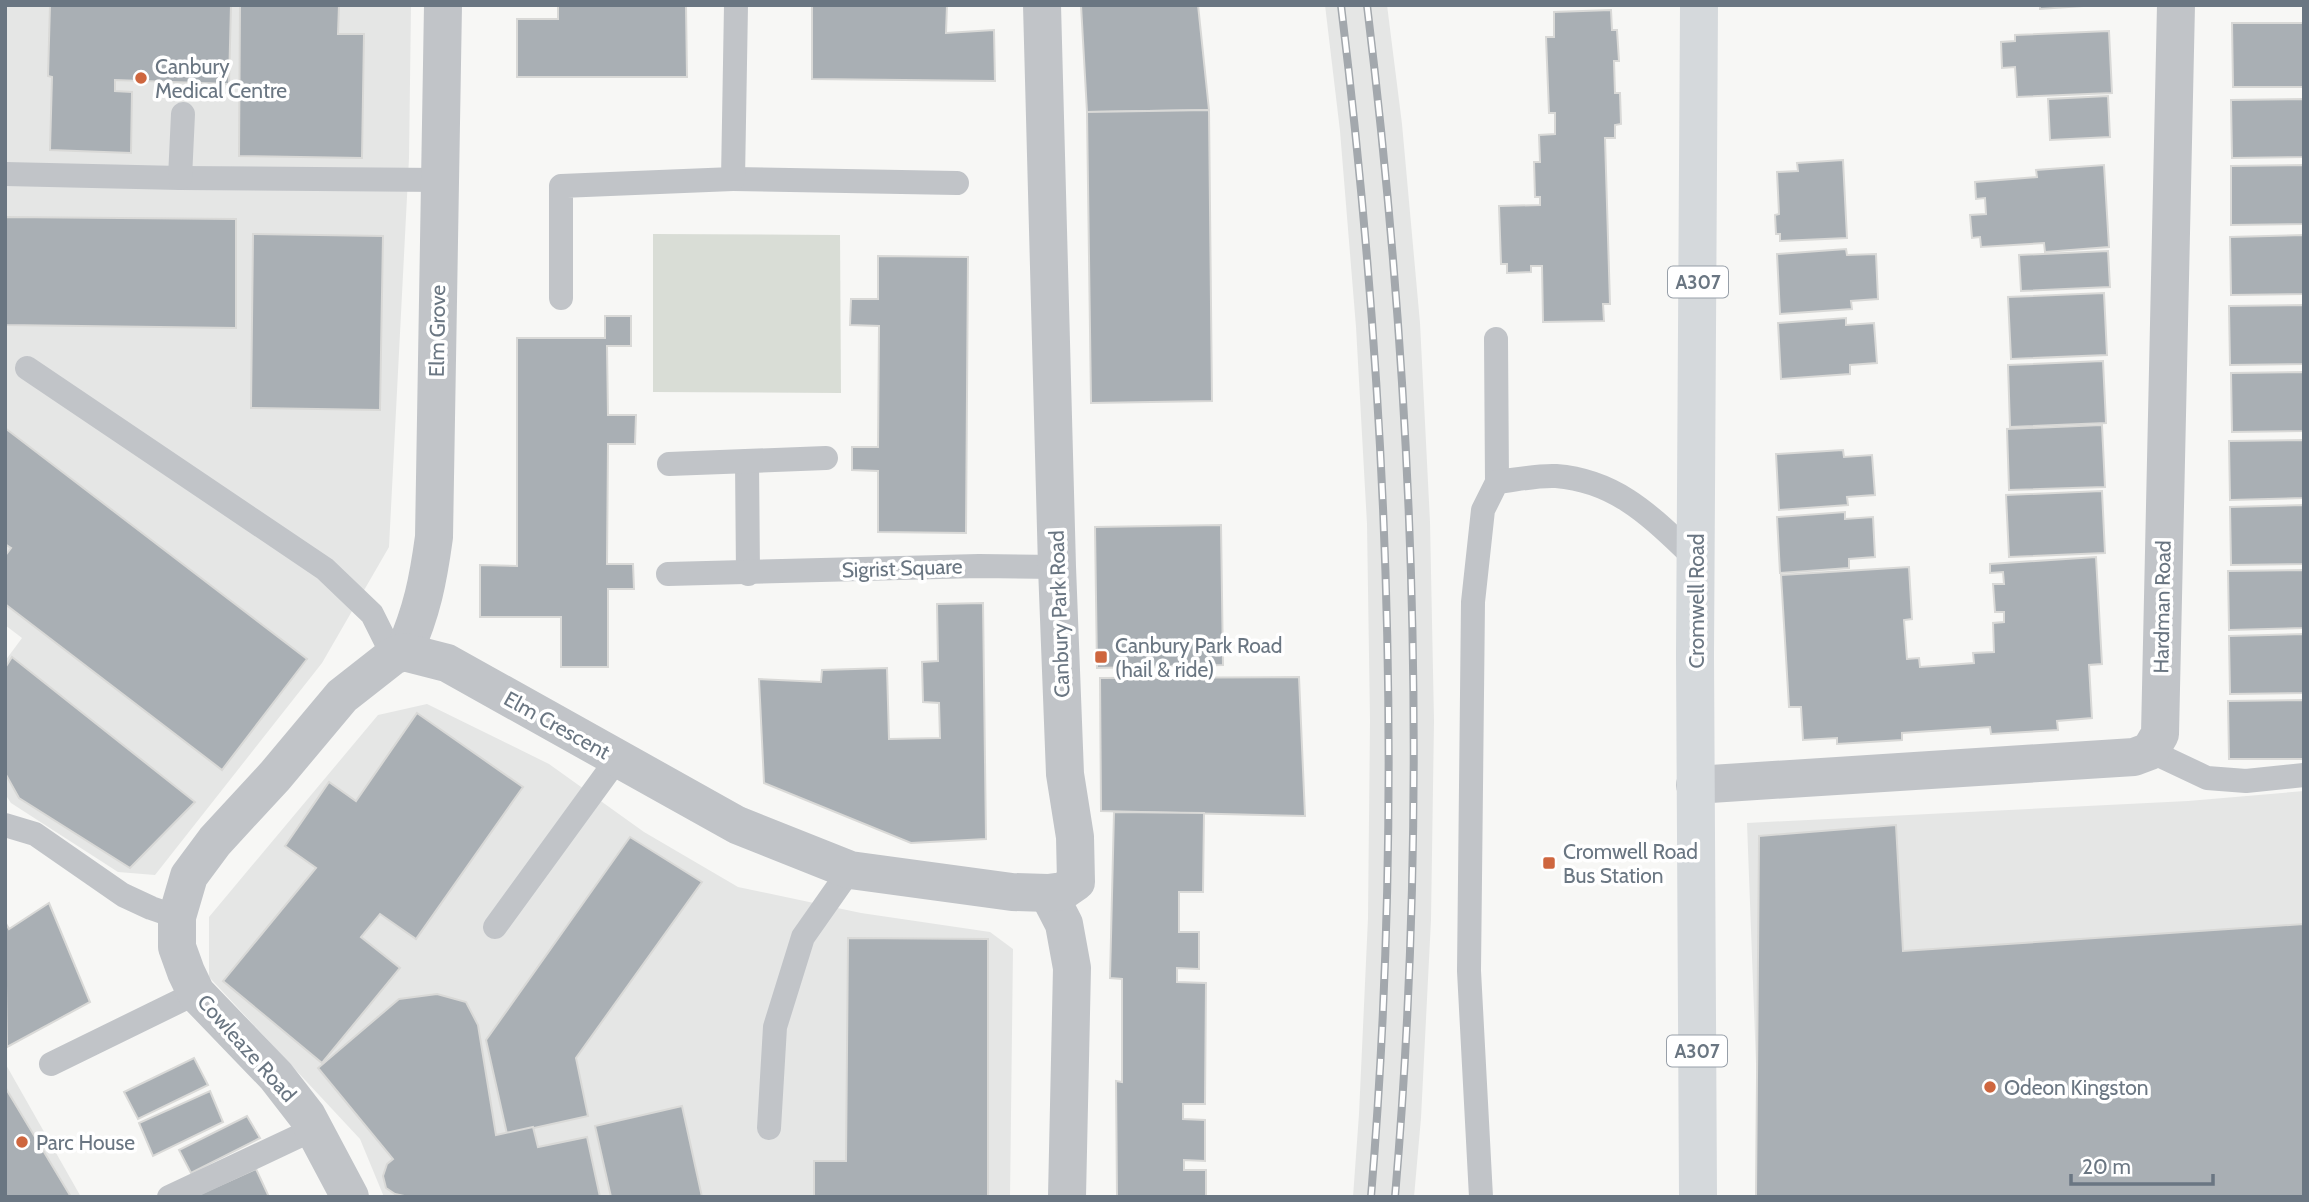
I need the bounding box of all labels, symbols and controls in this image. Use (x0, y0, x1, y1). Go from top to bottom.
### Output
place label: Canbury Medical Centre (155, 54, 287, 103)
marker: Canbury Medical Centre (133, 70, 149, 86)
road number: A307 (1668, 266, 1728, 298)
street label: Elm Grove (424, 284, 450, 377)
street label: Canbury Park Road (1044, 530, 1074, 698)
street label: Cromwell Road (1684, 533, 1709, 669)
street label: Hardman Road (2148, 540, 2176, 674)
street label: Sigrist Square (841, 553, 963, 583)
place label: Canbury Park Road (hail & ride) (1115, 633, 1283, 682)
marker: Canbury Park Road (hail & ride) (1093, 649, 1109, 665)
street label: Elm Crescent (500, 686, 614, 764)
place label: Cromwell Road Bus Station (1563, 839, 1698, 888)
marker: Cromwell Road Bus Station (1541, 855, 1557, 871)
street label: Cowleaze Road (192, 989, 302, 1107)
road number: A307 (1667, 1036, 1727, 1066)
place label: Odeon Kingston (2004, 1075, 2148, 1100)
marker: Odeon Kingston (1982, 1079, 1998, 1095)
place label: Parc House (36, 1130, 135, 1155)
marker: Parc House (14, 1134, 30, 1150)
scale bar (2071, 1142, 2213, 1186)
text: 20 m (2082, 1154, 2131, 1179)

